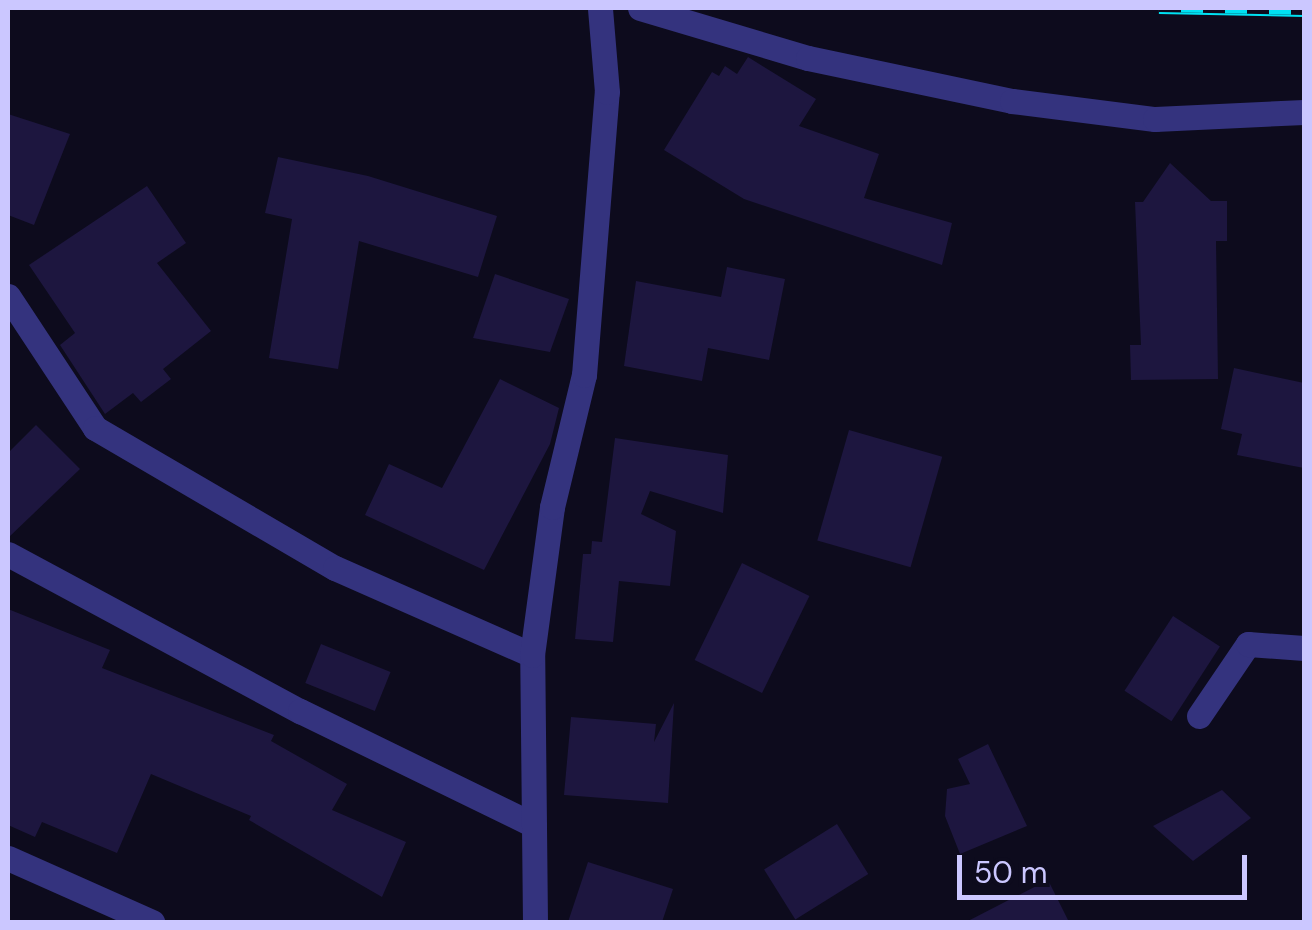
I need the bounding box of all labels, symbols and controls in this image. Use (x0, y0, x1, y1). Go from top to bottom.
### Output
scale bar (962, 835, 1252, 897)
text: 50 m (974, 853, 1048, 892)

